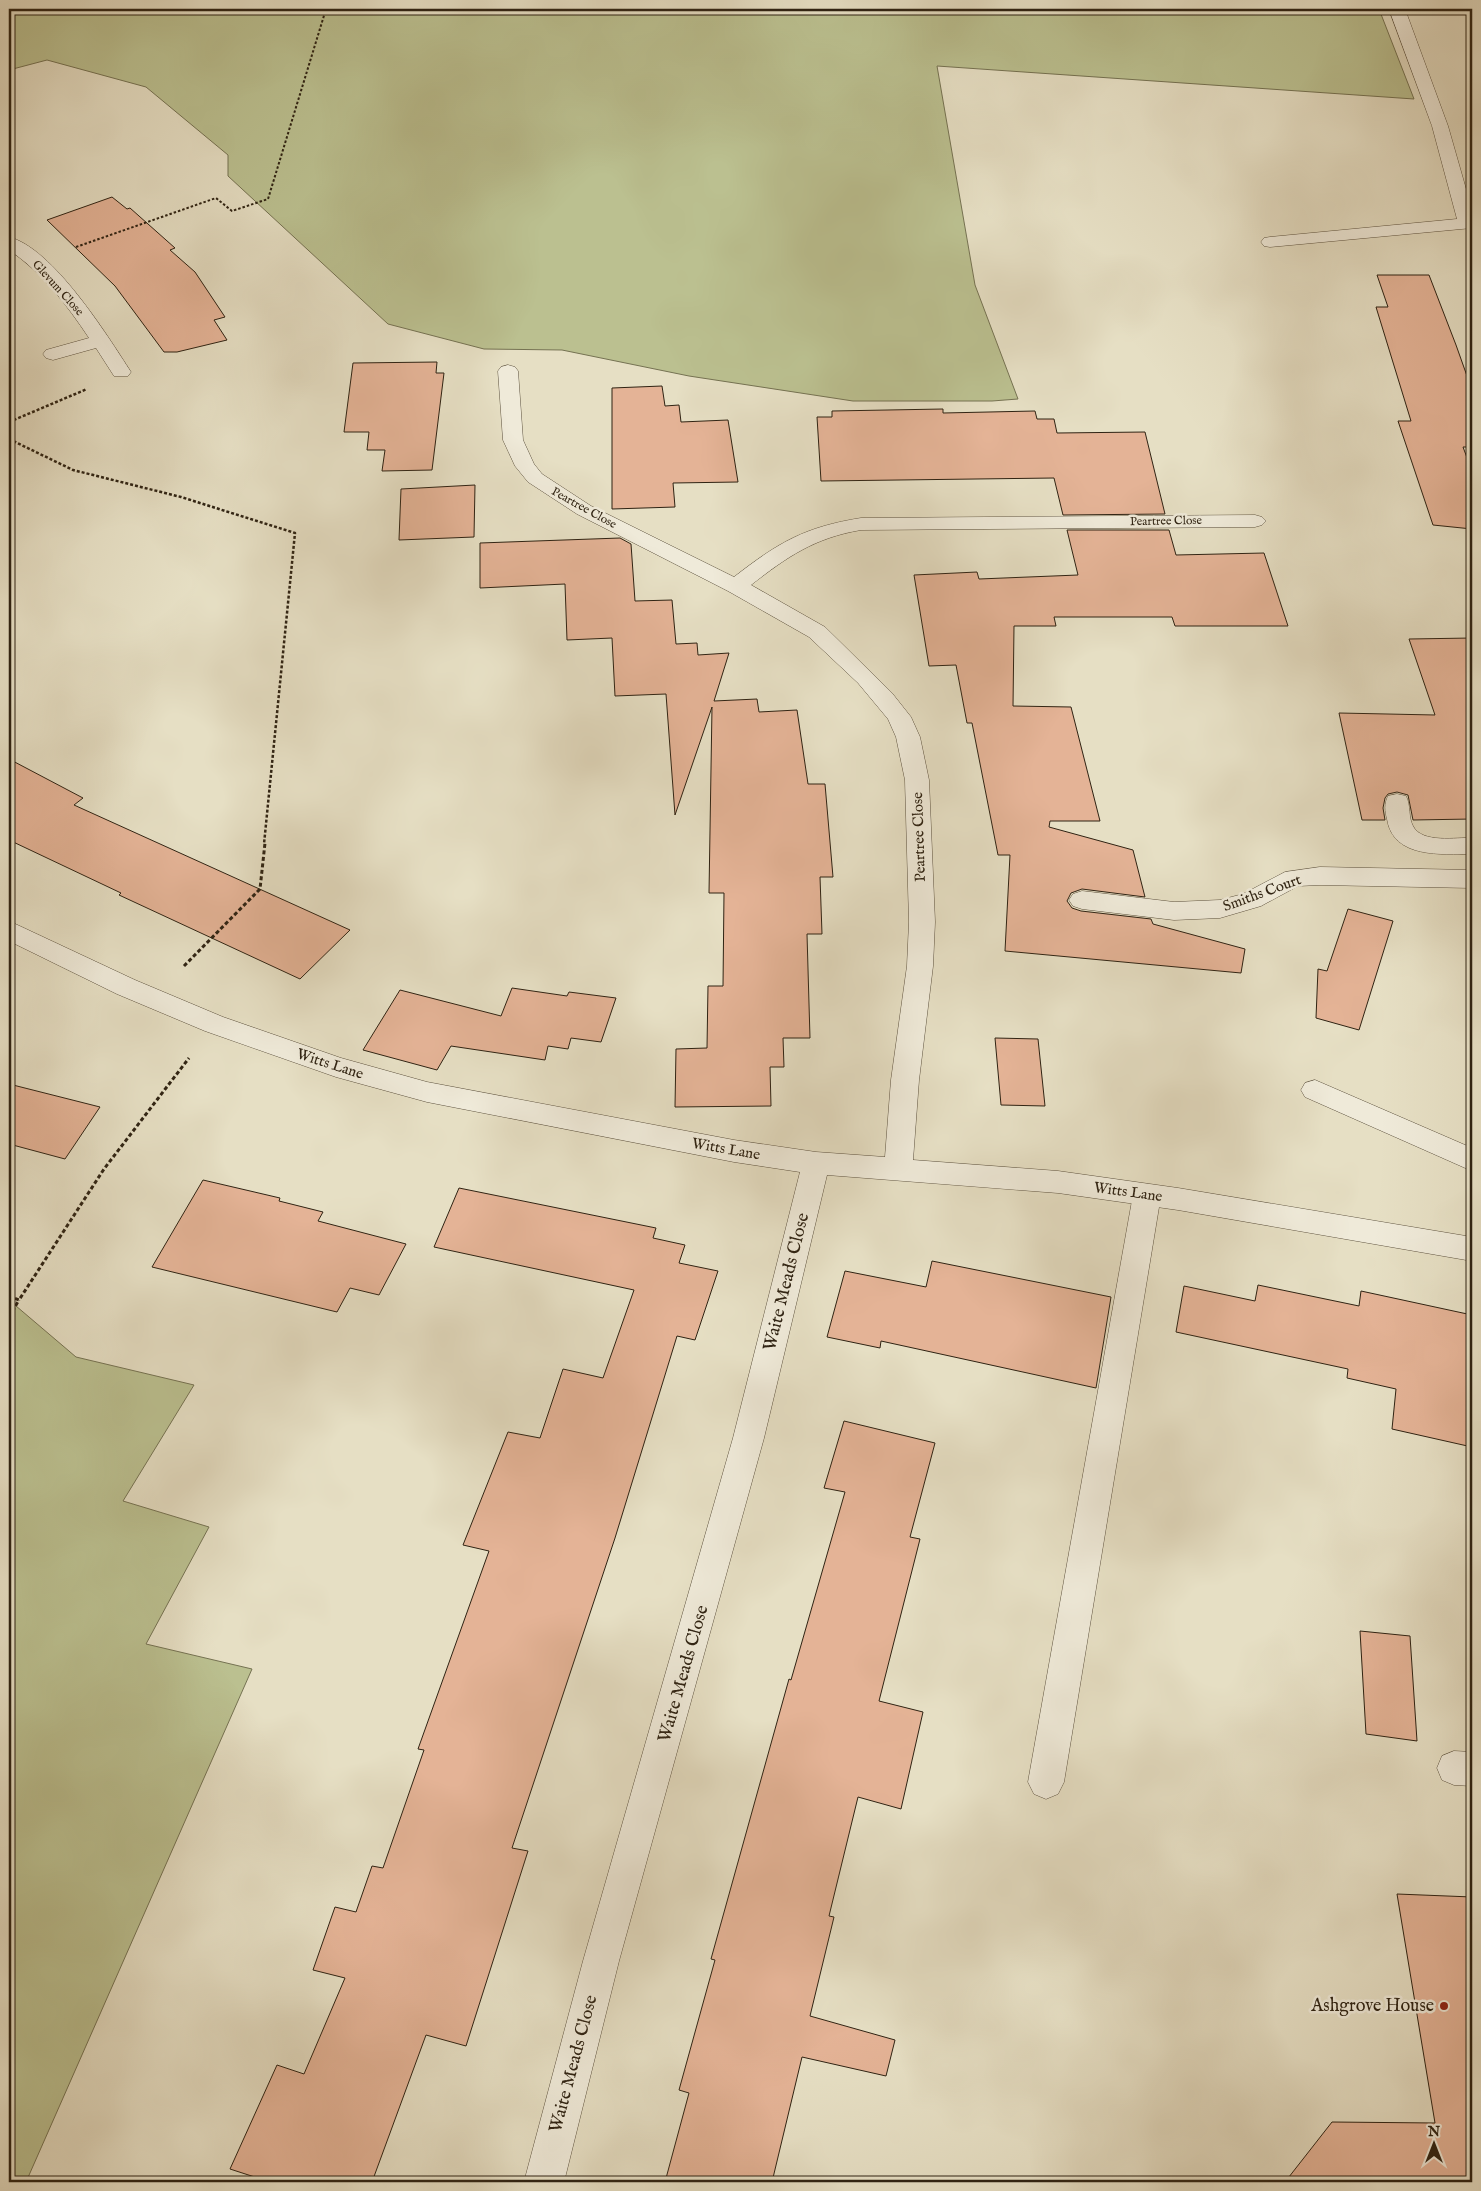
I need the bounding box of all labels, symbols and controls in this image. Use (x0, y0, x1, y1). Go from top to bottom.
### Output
street label: Glevum Close (29, 257, 87, 319)
street label: Peartree Close (549, 484, 620, 532)
street label: Peartree Close (1130, 513, 1203, 529)
street label: Peartree Close (908, 792, 930, 882)
street label: Smiths Court (1220, 870, 1304, 916)
street label: Witts Lane (294, 1044, 366, 1084)
street label: Witts Lane (690, 1134, 762, 1164)
street label: Witts Lane (1092, 1178, 1164, 1206)
street label: Waite Meads Close (759, 1211, 815, 1353)
street label: Waite Meads Close (653, 1603, 715, 1745)
street label: Waite Meads Close (545, 1993, 603, 2135)
place label: Ashgrove House (1310, 1995, 1434, 2018)
marker: Ashgrove House (1438, 2000, 1450, 2012)
north arrow (1408, 2118, 1458, 2168)
text: N (1427, 2123, 1440, 2141)

